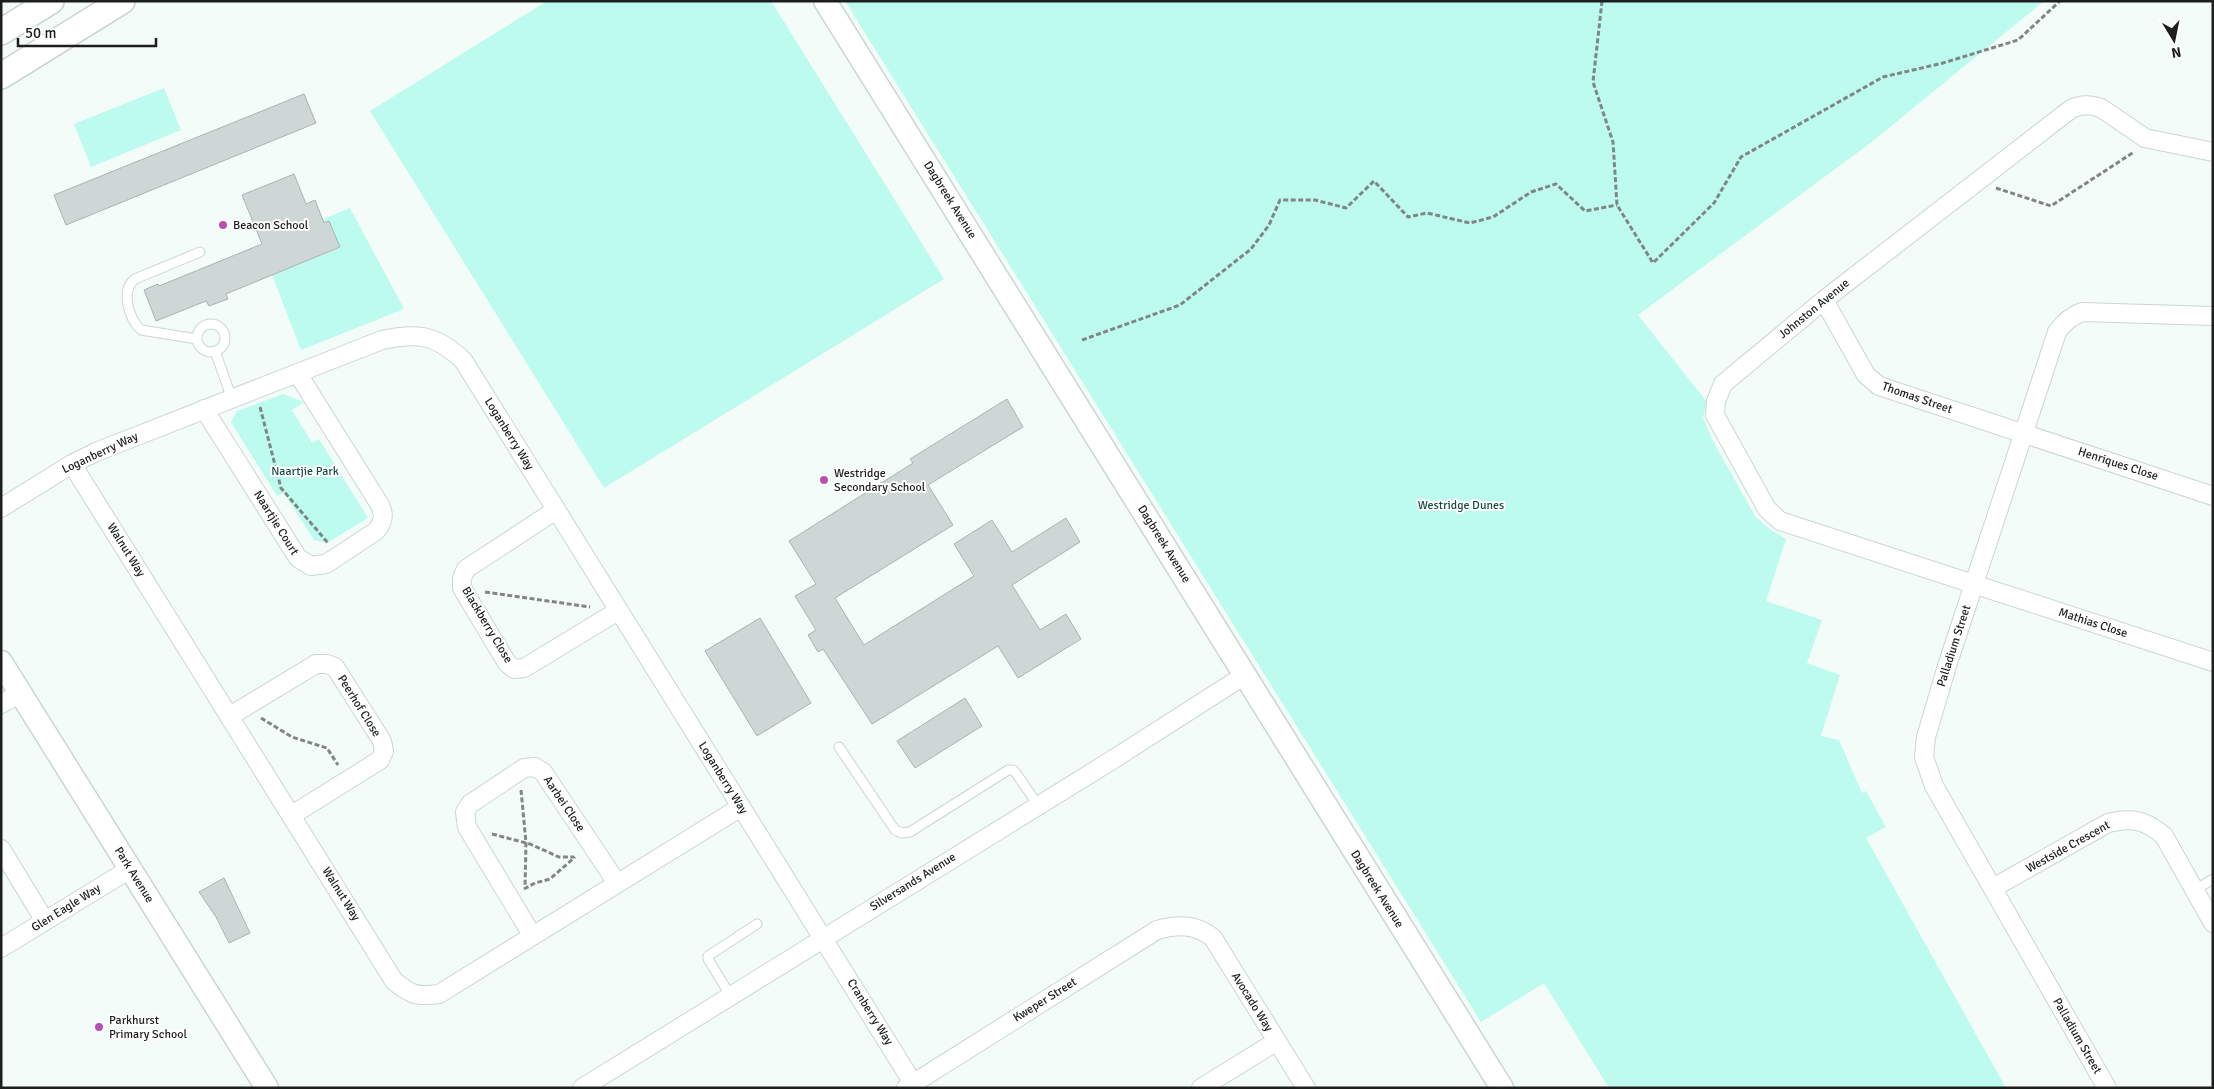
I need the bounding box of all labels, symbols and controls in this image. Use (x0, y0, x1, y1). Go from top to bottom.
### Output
scale bar (18, 15, 155, 47)
north arrow (2149, 15, 2199, 65)
text: 50 m (25, 24, 56, 42)
text: N (2170, 43, 2182, 62)
street label: Dagbreek Avenue (920, 158, 980, 242)
place label: Beacon School (233, 218, 309, 233)
marker: Beacon School (217, 219, 229, 231)
street label: Johnston Avenue (1775, 276, 1853, 342)
street label: Thomas Street (1880, 379, 1954, 417)
street label: Loganberry Way (481, 395, 537, 473)
street label: Loganberry Way (60, 429, 141, 477)
street label: Henriques Close (2076, 444, 2160, 484)
park label: Naartjie Park (271, 464, 339, 479)
place label: Westridge Secondary School (834, 466, 926, 495)
marker: Westridge Secondary School (818, 474, 830, 486)
street label: Naartjie Court (250, 488, 302, 558)
park label: Westridge Dunes (1418, 498, 1504, 513)
street label: Dagbreek Avenue (1134, 502, 1194, 586)
street label: Walnut Way (104, 520, 149, 580)
street label: Blackberry Close (458, 584, 516, 666)
street label: Palladium Street (1934, 603, 1974, 689)
street label: Mathias Close (2057, 605, 2129, 641)
street label: Peerhof Close (334, 672, 384, 740)
street label: Loganberry Way (695, 739, 751, 817)
street label: Aarbei Close (540, 773, 588, 835)
street label: Westside Crescent (2023, 818, 2113, 876)
street label: Park Avenue (111, 844, 157, 906)
street label: Dagbreek Avenue (1347, 847, 1407, 931)
street label: Silversands Avenue (867, 849, 959, 915)
street label: Walnut Way (319, 864, 364, 924)
street label: Glen Eagle Way (29, 881, 104, 935)
street label: Avocado Way (1228, 970, 1276, 1035)
street label: Kweper Street (1010, 975, 1080, 1025)
street label: Cranberry Way (844, 976, 897, 1048)
street label: Palladium Street (2049, 995, 2105, 1077)
place label: Parkhurst Primary School (109, 1013, 187, 1042)
marker: Parkhurst Primary School (93, 1021, 105, 1033)

